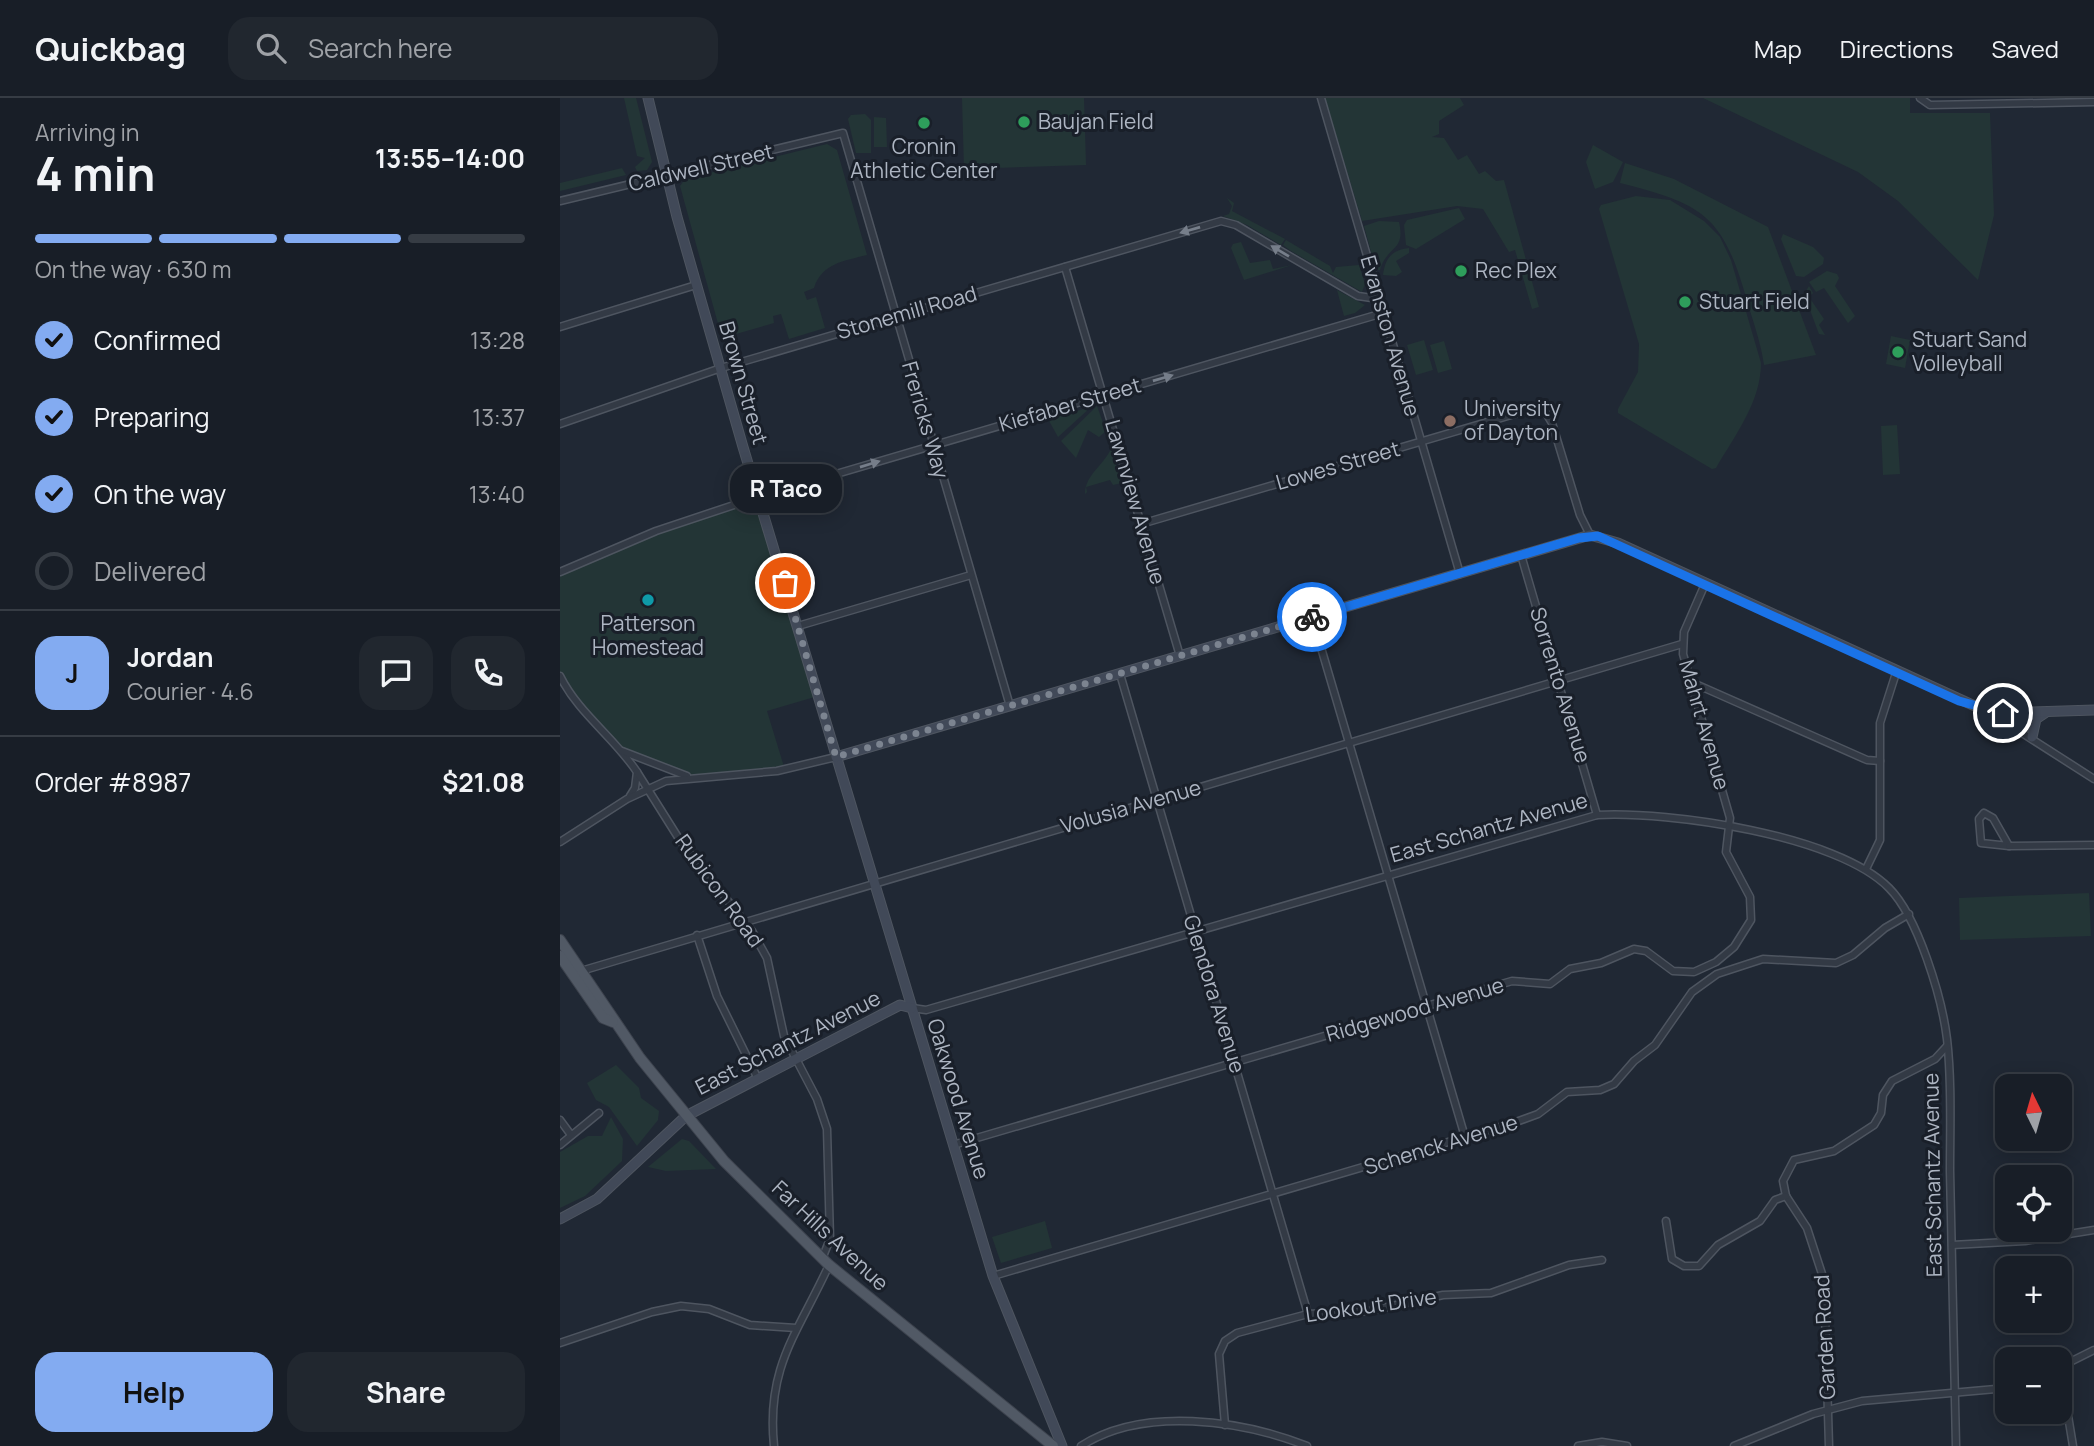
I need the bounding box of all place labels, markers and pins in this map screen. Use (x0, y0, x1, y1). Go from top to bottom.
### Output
place label: Baujan Field (1038, 107, 1154, 135)
marker: Baujan Field (1016, 114, 1032, 130)
marker: Cronin Athletic Center (916, 115, 932, 131)
place label: Cronin Athletic Center (850, 132, 998, 184)
place label: Rec Plex (1475, 256, 1557, 284)
marker: Rec Plex (1453, 263, 1469, 279)
place label: Stuart Field (1699, 287, 1810, 315)
marker: Stuart Field (1677, 294, 1693, 310)
place label: Stuart Sand Volleyball (1912, 325, 2027, 377)
marker: Stuart Sand Volleyball (1890, 344, 1906, 360)
place label: University of Dayton (1464, 394, 1561, 446)
marker: University of Dayton (1442, 413, 1458, 429)
callout: R Taco (729, 464, 841, 513)
pin (755, 553, 815, 613)
marker: Patterson Homestead (640, 592, 656, 608)
place label: Patterson Homestead (592, 609, 704, 661)
pin (1973, 683, 2033, 743)

